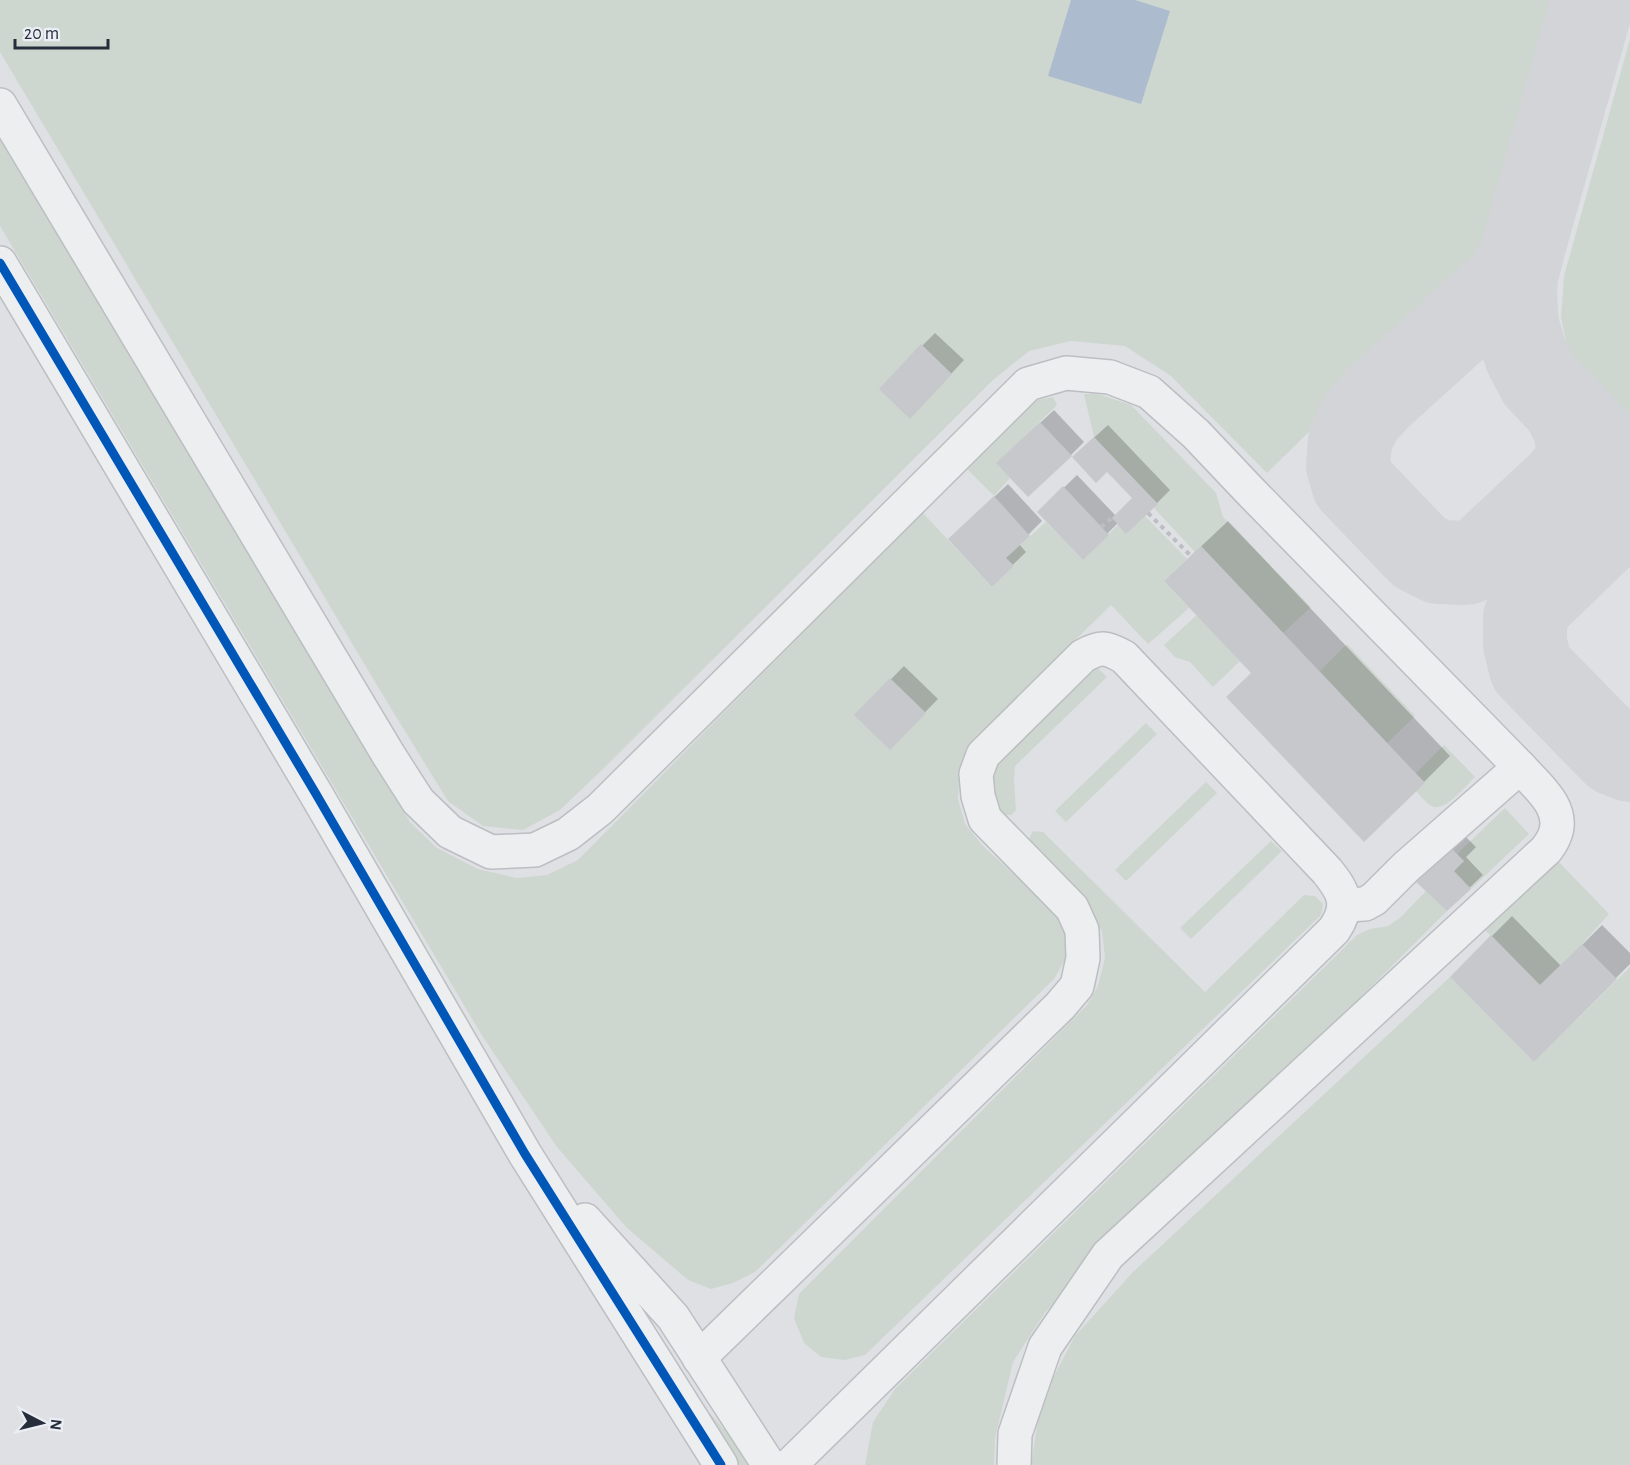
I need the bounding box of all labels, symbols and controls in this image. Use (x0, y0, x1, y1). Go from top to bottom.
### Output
scale bar (15, 12, 108, 50)
text: 20 m (24, 25, 59, 43)
north arrow (12, 1393, 72, 1453)
text: N (47, 1418, 65, 1431)

